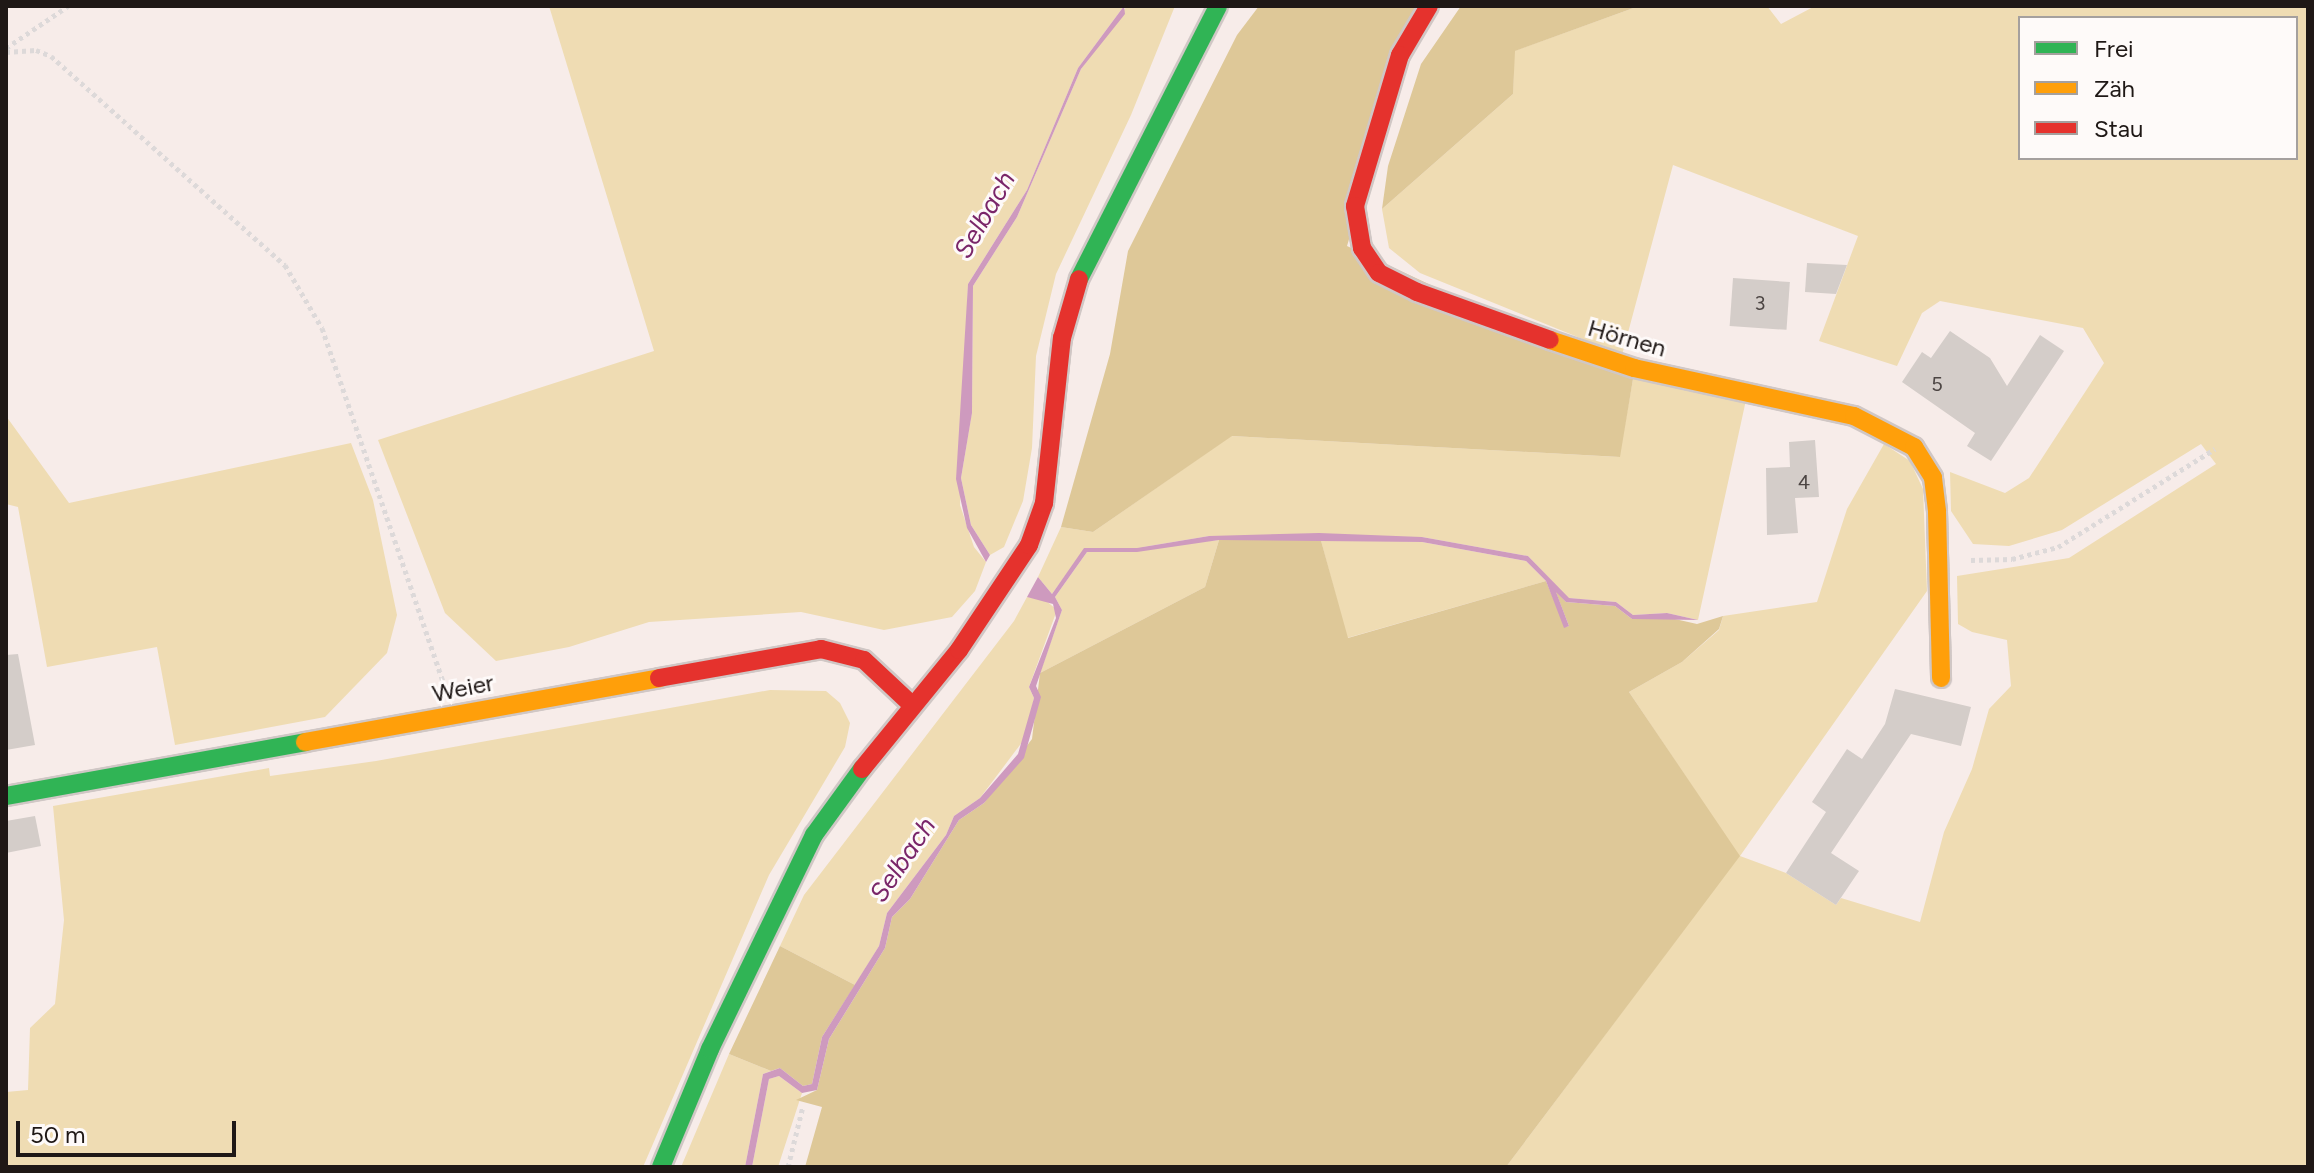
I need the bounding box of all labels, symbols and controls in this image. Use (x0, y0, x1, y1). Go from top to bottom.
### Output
legend (2018, 16, 2298, 160)
text: Frei (2094, 34, 2134, 63)
text: Zäh (2094, 74, 2135, 103)
text: Stau (2094, 114, 2143, 143)
water label: Selbach (948, 166, 1022, 264)
house number: 3 (1755, 291, 1765, 315)
street label: Hörnen (1585, 313, 1669, 363)
house number: 5 (1931, 372, 1943, 396)
house number: 4 (1798, 470, 1810, 494)
street label: Weier (430, 668, 496, 708)
water label: Selbach (863, 812, 943, 908)
scale bar (20, 1105, 240, 1155)
text: 50 m (30, 1120, 86, 1149)

